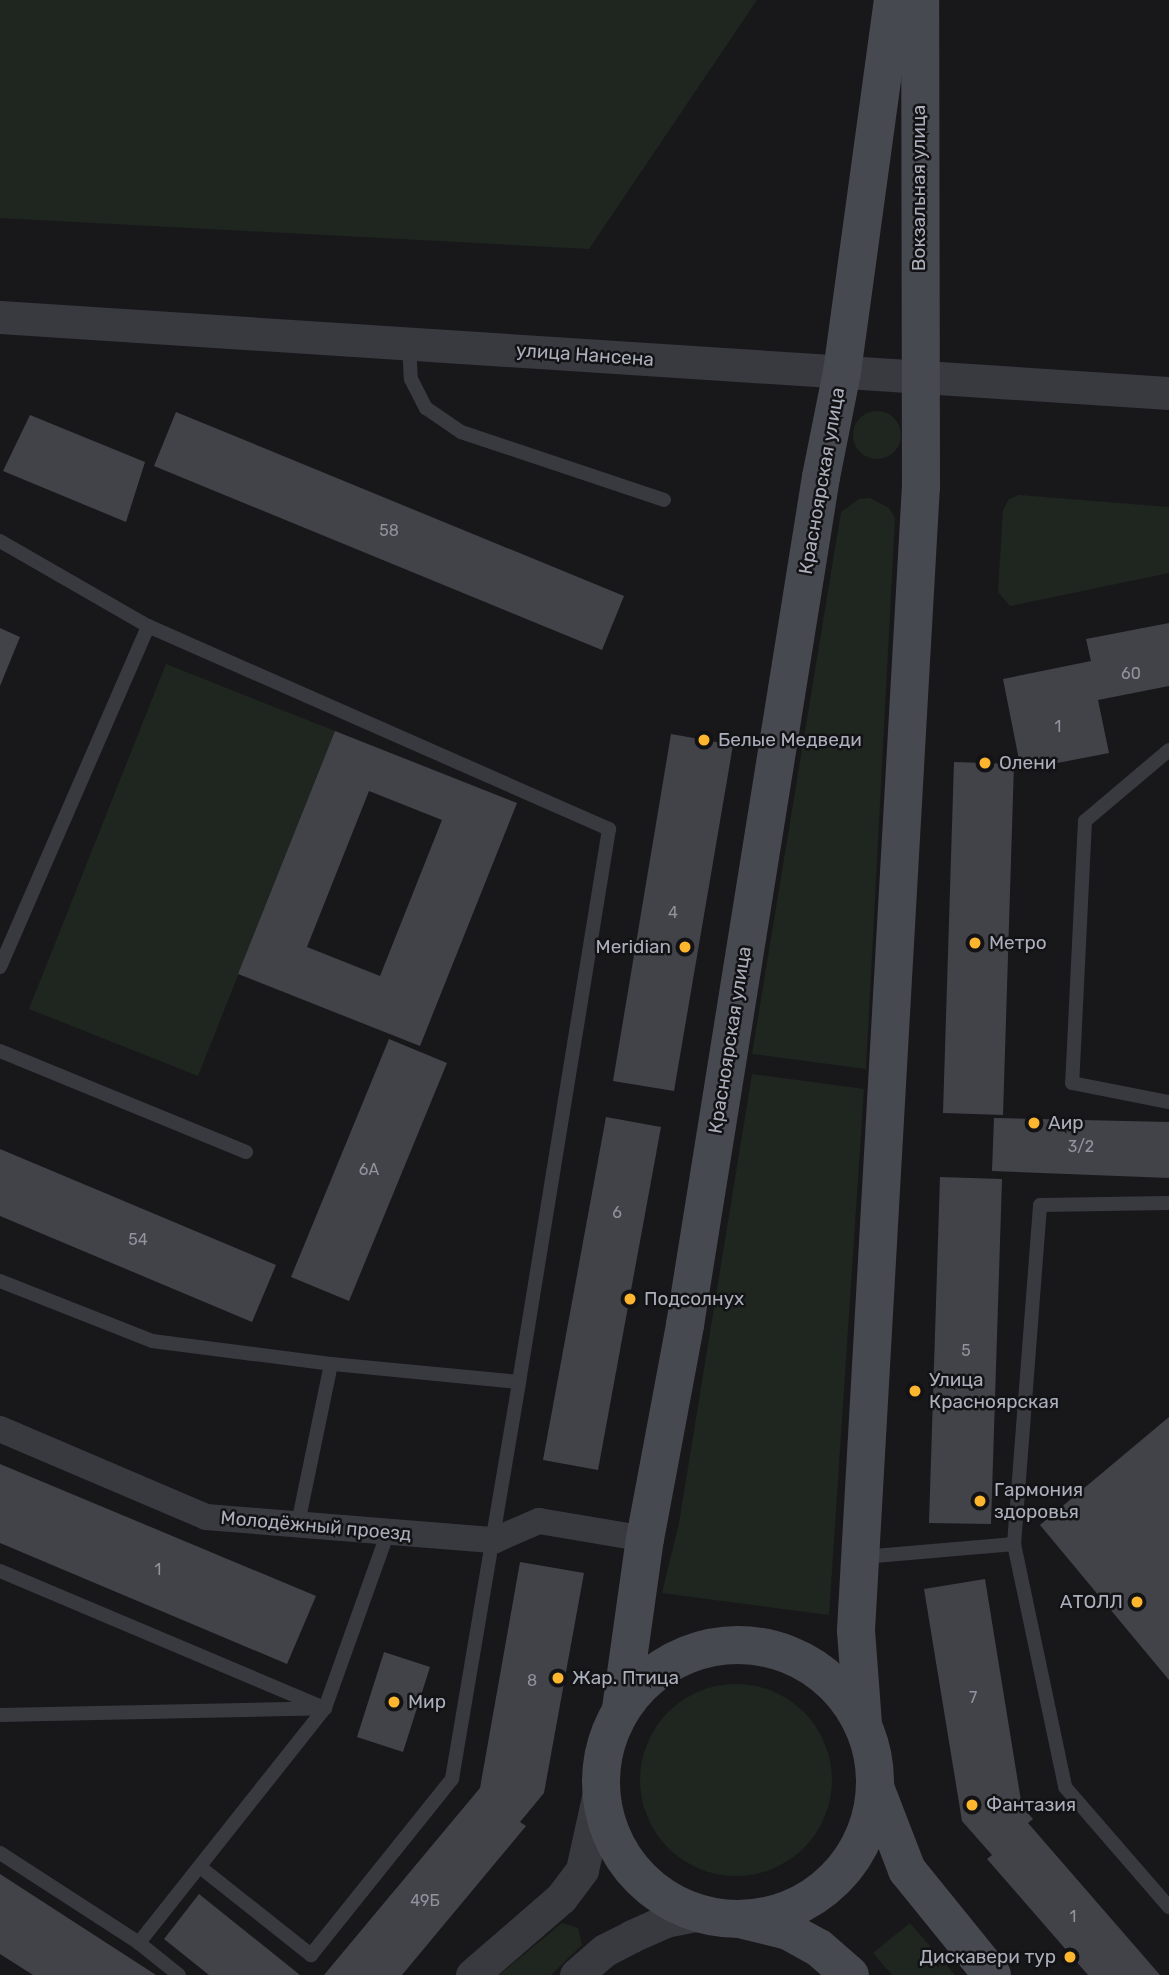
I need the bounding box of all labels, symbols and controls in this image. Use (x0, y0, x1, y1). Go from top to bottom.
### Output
street label: Вокзальная улица (908, 105, 930, 271)
street label: улица Нансена (515, 339, 655, 371)
street label: Красноярская улица (794, 386, 850, 576)
house number: 58 (379, 521, 399, 541)
house number: 60 (1121, 664, 1141, 684)
house number: 1 (1055, 717, 1061, 737)
place label: Белые Медведи (718, 729, 862, 751)
marker: Белые Медведи (696, 732, 712, 748)
place label: Олени (999, 752, 1056, 774)
marker: Олени (977, 755, 993, 771)
house number: 4 (668, 903, 678, 923)
place label: Метро (989, 932, 1047, 954)
marker: Метро (967, 935, 983, 951)
place label: Meridian (596, 936, 671, 958)
marker: Meridian (677, 939, 693, 955)
street label: Красноярская улица (704, 945, 756, 1135)
place label: Аир (1048, 1112, 1084, 1134)
marker: Аир (1026, 1115, 1042, 1131)
house number: 3/2 (1068, 1137, 1094, 1157)
house number: 6А (359, 1160, 379, 1180)
house number: 6 (612, 1203, 622, 1223)
house number: 54 (128, 1230, 148, 1250)
place label: Подсолнух (644, 1288, 744, 1310)
marker: Подсолнух (622, 1291, 638, 1307)
house number: 5 (961, 1341, 971, 1361)
place label: Улица Красноярская (929, 1369, 1059, 1413)
marker: Улица Красноярская (907, 1383, 923, 1399)
place label: Гармония здоровья (994, 1479, 1083, 1523)
marker: Гармония здоровья (972, 1493, 988, 1509)
street label: Молодёжный проезд (220, 1506, 412, 1546)
house number: 1 (155, 1560, 161, 1580)
place label: АТОЛЛ (1060, 1591, 1123, 1613)
marker: АТОЛЛ (1129, 1594, 1145, 1610)
place label: Жар. Птица (572, 1667, 679, 1689)
marker: Жар. Птица (550, 1670, 566, 1686)
house number: 8 (527, 1671, 537, 1691)
house number: 7 (969, 1688, 977, 1708)
place label: Мир (408, 1691, 446, 1713)
marker: Мир (386, 1694, 402, 1710)
place label: Фантазия (986, 1794, 1076, 1816)
marker: Фантазия (964, 1797, 980, 1813)
house number: 49Б (410, 1891, 440, 1911)
house number: 1 (1070, 1907, 1076, 1927)
place label: Дискавери тур (920, 1946, 1056, 1968)
marker: Дискавери тур (1062, 1949, 1078, 1965)

